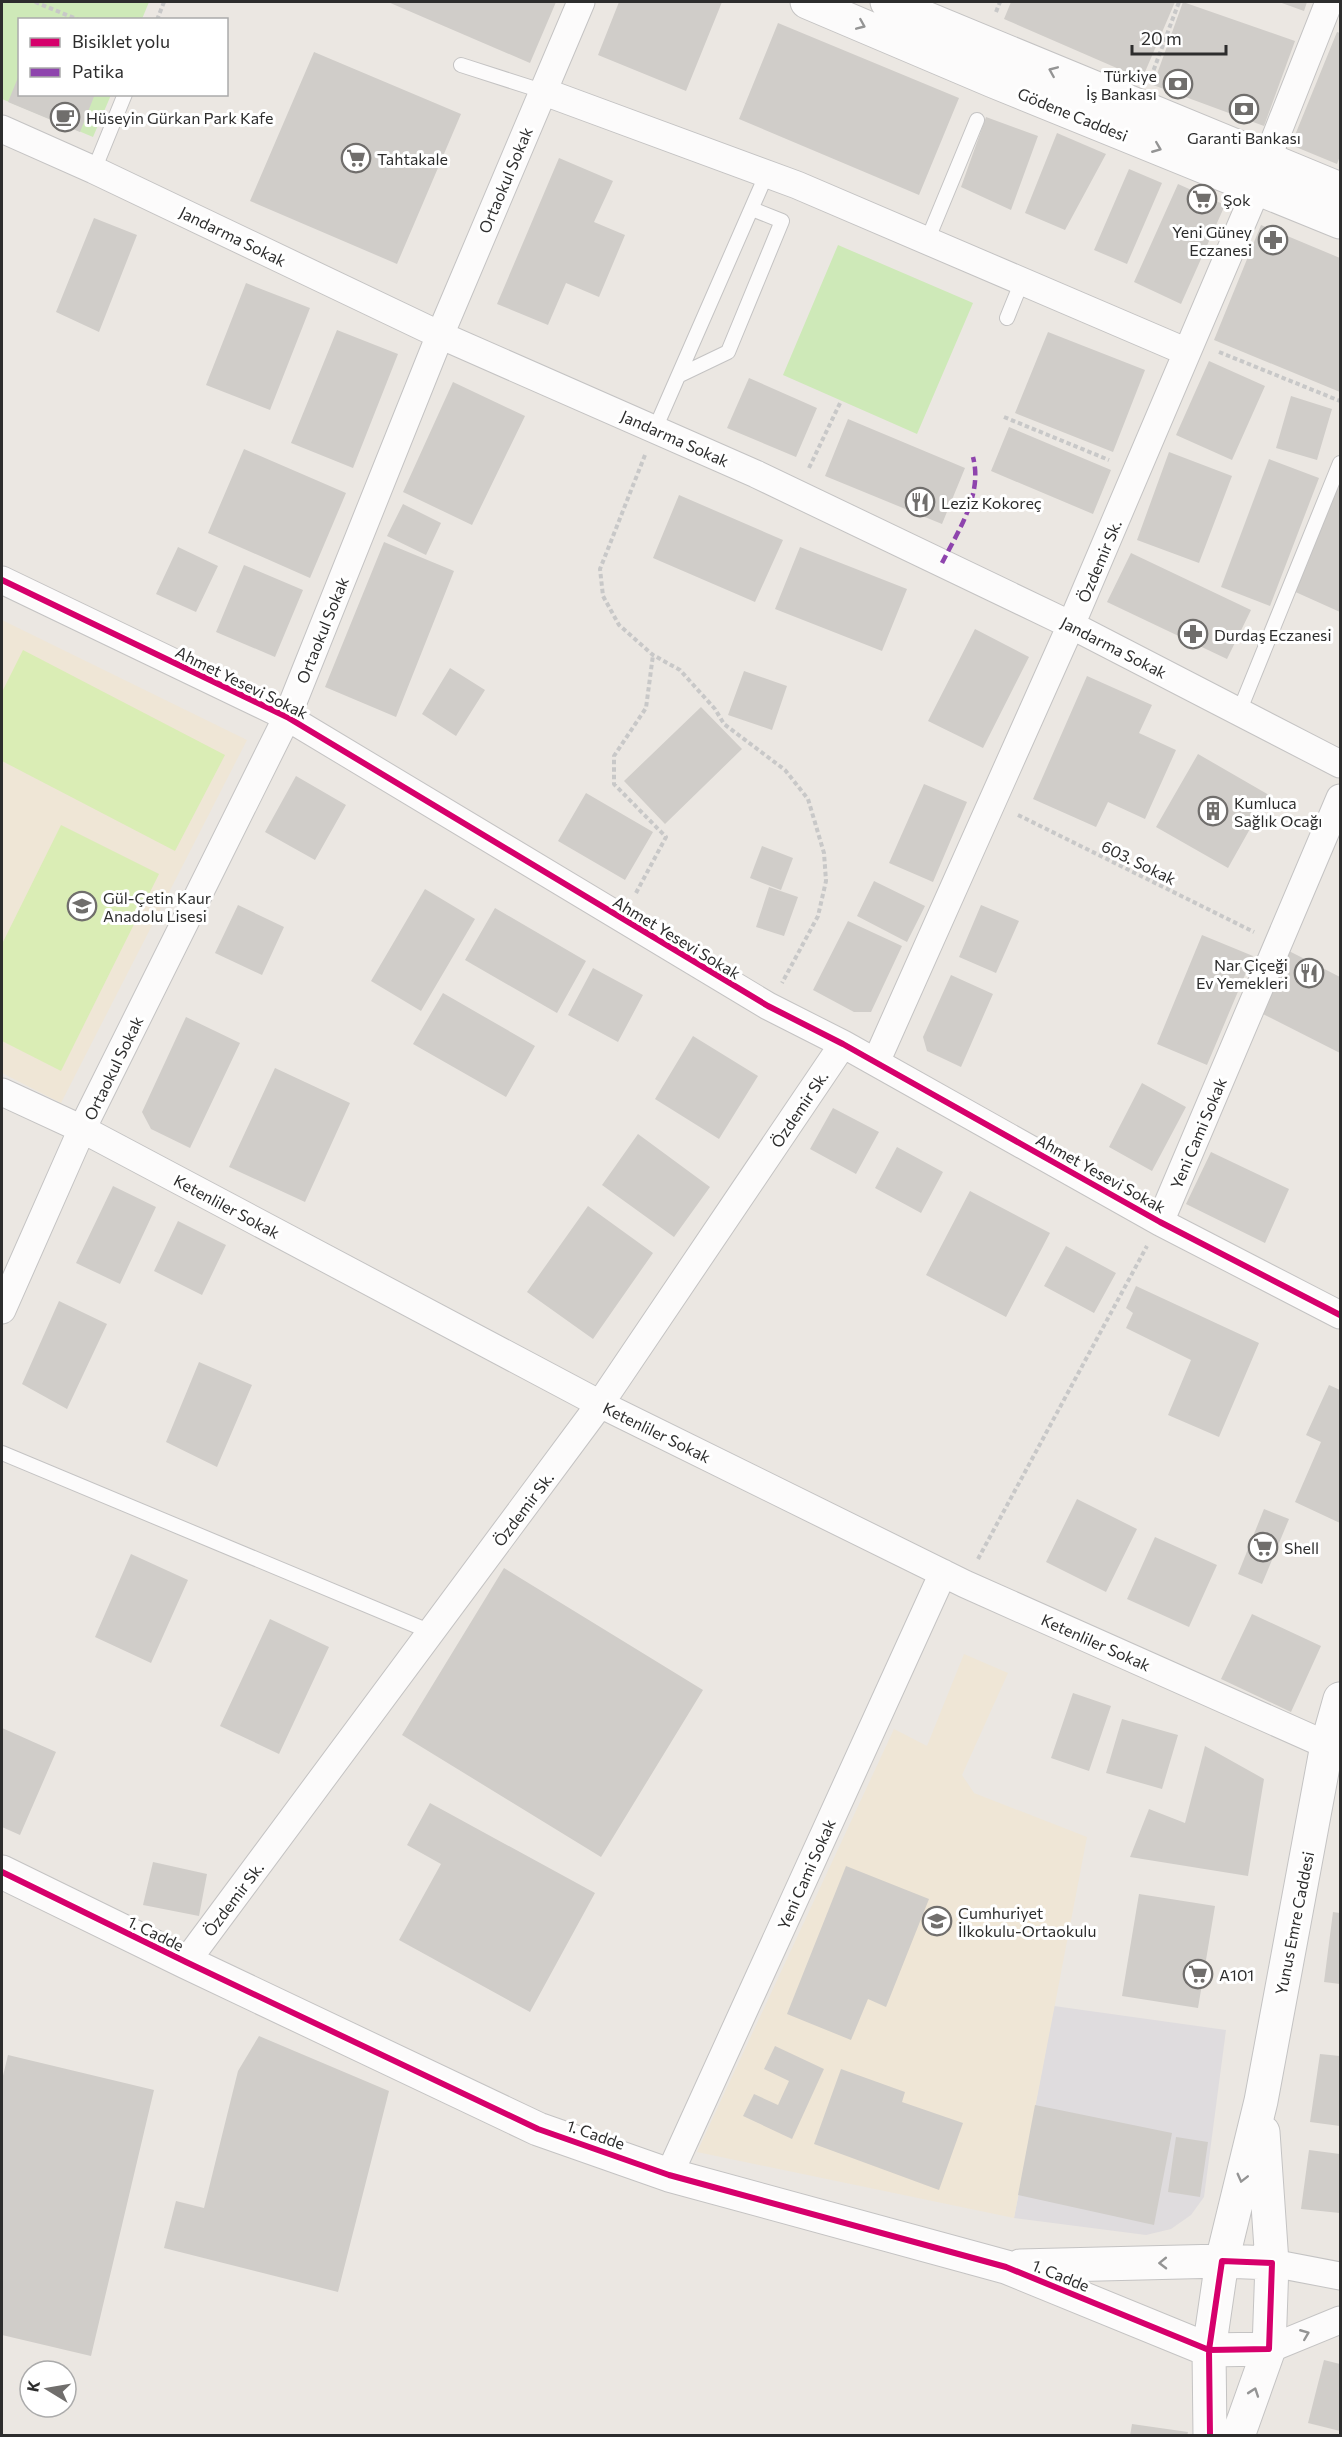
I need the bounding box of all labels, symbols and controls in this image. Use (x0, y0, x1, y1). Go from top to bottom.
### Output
one-way arrow (855, 17, 866, 29)
legend (18, 18, 228, 96)
scale bar (1132, 18, 1226, 56)
text: 20 m (1141, 27, 1182, 49)
text: Bisiklet yolu (72, 30, 170, 52)
text: Patika (72, 60, 124, 82)
one-way arrow (1049, 66, 1060, 78)
place label: Türkiye İş Bankası (1086, 66, 1157, 103)
bank icon: Türkiye İş Bankası (1162, 68, 1194, 100)
street label: Gödene Caddesi (1015, 83, 1131, 145)
bank icon: Garanti Bankası (1228, 93, 1260, 125)
cafe icon: Hüseyin Gürkan Park Kafe (49, 101, 81, 133)
place label: Hüseyin Gürkan Park Kafe (86, 108, 273, 127)
street label: Ortaokul Sokak (474, 124, 536, 236)
place label: Garanti Bankası (1187, 128, 1301, 147)
one-way arrow (1151, 141, 1162, 153)
supermarket icon: Tahtakale (340, 142, 372, 174)
place label: Tahtakale (377, 149, 448, 168)
supermarket icon: Şok (1186, 183, 1218, 215)
place label: Şok (1223, 190, 1251, 209)
street label: Jandarma Sokak (177, 202, 290, 270)
place label: Yeni Güney Eczanesi (1172, 222, 1252, 259)
pharmacy icon: Yeni Güney Eczanesi (1257, 224, 1289, 256)
street label: Jandarma Sokak (618, 406, 732, 470)
restaurant icon: Leziz Kokoreç (904, 486, 936, 518)
place label: Leziz Kokoreç (941, 493, 1042, 512)
street label: Özdemir Sk. (1073, 517, 1125, 605)
street label: Ortaokul Sokak (292, 574, 352, 686)
street label: Jandarma Sokak (1058, 612, 1170, 682)
pharmacy icon: Durdaş Eczanesi (1177, 618, 1209, 650)
place label: Durdaş Eczanesi (1214, 625, 1332, 644)
street label: Ahmet Yesevi Sokak (173, 642, 312, 722)
place label: Kumluca Sağlık Ocağı (1234, 793, 1322, 830)
building icon: Kumluca Sağlık Ocağı (1197, 795, 1229, 827)
street label: 603. Sokak (1099, 836, 1180, 888)
place label: Gül-Çetin Kaur Anadolu Lisesi (103, 888, 212, 925)
school or university icon: Gül-Çetin Kaur Anadolu Lisesi (66, 890, 98, 922)
street label: Ahmet Yesevi Sokak (610, 892, 744, 983)
place label: Nar Çiçeği Ev Yemekleri (1196, 955, 1288, 992)
restaurant icon: Nar Çiçeği Ev Yemekleri (1293, 957, 1325, 989)
street label: Ortaokul Sokak (80, 1013, 147, 1123)
street label: Özdemir Sk. (766, 1067, 832, 1151)
street label: Yeni Cami Sokak (1166, 1074, 1230, 1191)
street label: Ahmet Yesevi Sokak (1033, 1130, 1169, 1217)
street label: Ketenliler Sokak (171, 1170, 284, 1242)
street label: Ketenliler Sokak (600, 1398, 714, 1466)
street label: Özdemir Sk. (489, 1468, 557, 1550)
supermarket icon: Shell (1247, 1531, 1279, 1563)
place label: Shell (1284, 1538, 1319, 1557)
street label: Ketenliler Sokak (1039, 1609, 1154, 1675)
street label: Yeni Cami Sokak (773, 1816, 839, 1932)
street label: Yunus Emre Caddesi (1271, 1850, 1317, 1996)
street label: Özdemir Sk. (199, 1858, 267, 1940)
place label: Cumhuriyet İlkokulu-Ortaokulu (958, 1903, 1096, 1940)
school or university icon: Cumhuriyet İlkokulu-Ortaokulu (921, 1905, 953, 1937)
street label: 1. Cadde (125, 1911, 187, 1955)
supermarket icon: A101 (1182, 1958, 1214, 1990)
place label: A101 (1219, 1965, 1254, 1984)
street label: 1. Cadde (565, 2115, 627, 2153)
one-way arrow (1236, 2173, 1249, 2183)
street label: 1. Cadde (1030, 2255, 1092, 2295)
one-way arrow (1159, 2257, 1168, 2269)
one-way arrow (1298, 2329, 1309, 2341)
north arrow (18, 2359, 78, 2419)
text: K (22, 2379, 43, 2393)
one-way arrow (1246, 2387, 1259, 2398)

